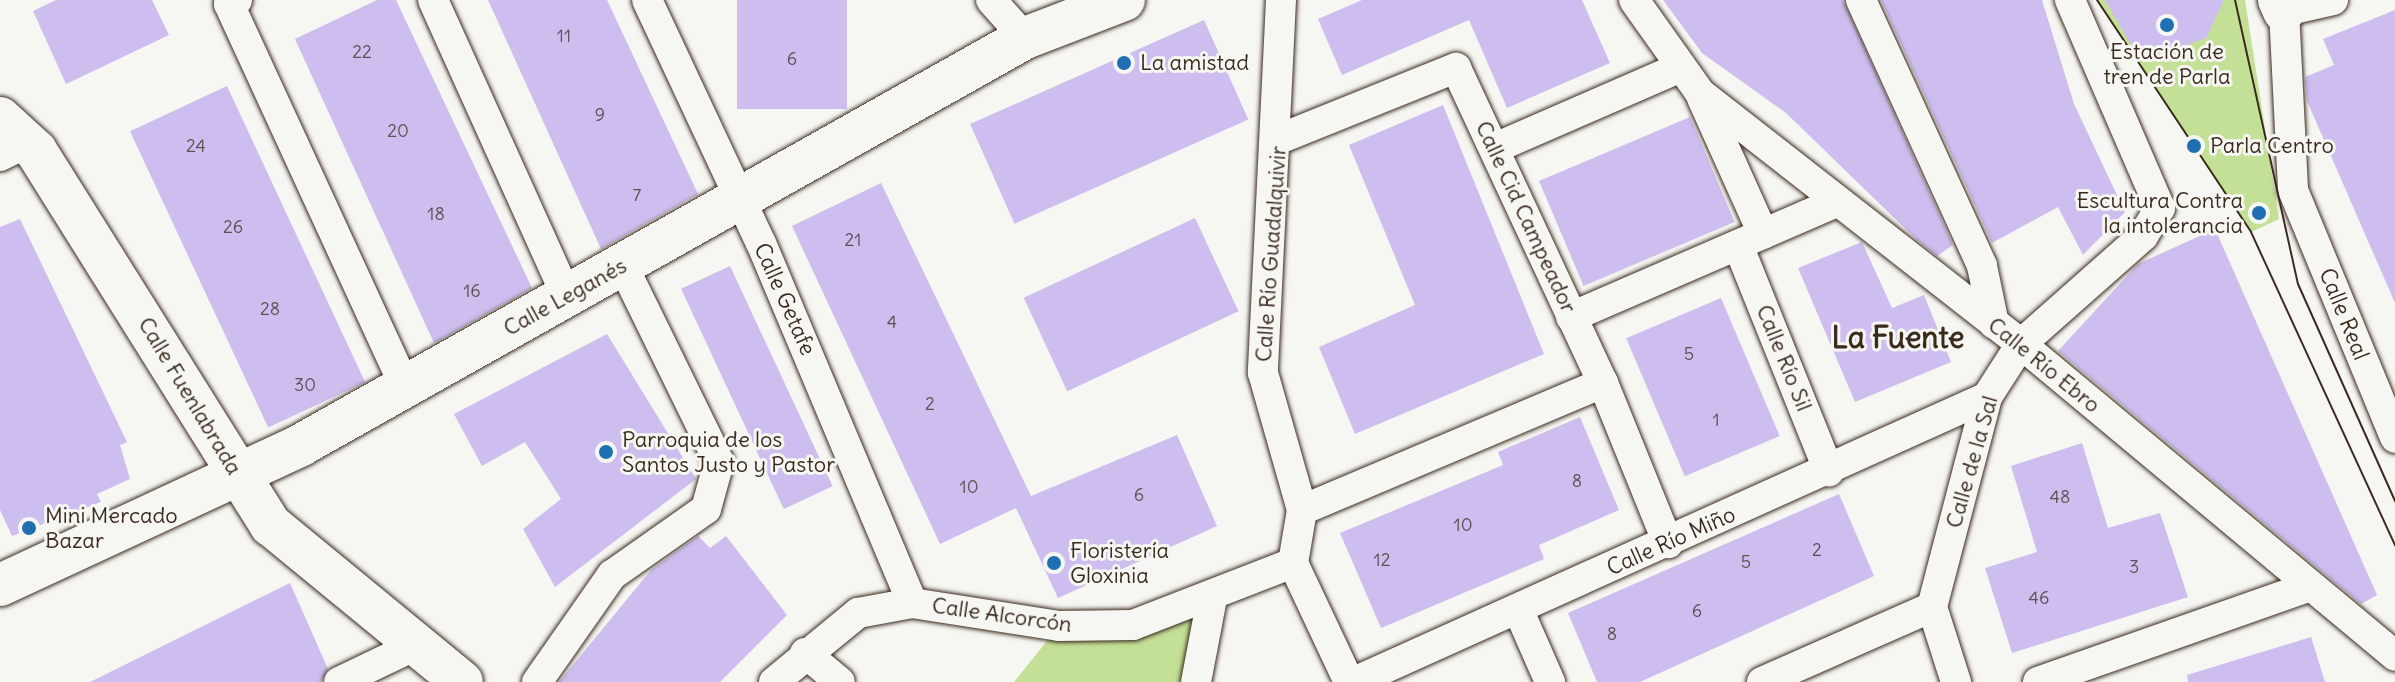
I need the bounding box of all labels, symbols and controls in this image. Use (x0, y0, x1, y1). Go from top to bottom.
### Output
marker: Estación de tren de Parla (2158, 16, 2176, 34)
house number: 11 (557, 25, 571, 47)
place label: Estación de tren de Parla (2103, 38, 2231, 90)
house number: 22 (352, 41, 372, 63)
house number: 6 (787, 48, 797, 70)
place label: La amistad (1140, 50, 1249, 76)
marker: La amistad (1115, 54, 1133, 72)
house number: 9 (595, 104, 605, 126)
street label: Calle Cid Campeador (1470, 117, 1582, 317)
house number: 20 (387, 120, 409, 142)
place label: Parla Centro (2210, 133, 2334, 159)
house number: 24 (186, 135, 206, 157)
marker: Parla Centro (2185, 137, 2203, 155)
street label: Calle Río Guadalquivir (1250, 145, 1292, 363)
house number: 7 (633, 184, 641, 206)
place label: Escultura Contra la intolerancia (2076, 187, 2243, 238)
house number: 18 (427, 203, 445, 225)
marker: Escultura Contra la intolerancia (2250, 204, 2268, 222)
house number: 26 (223, 216, 243, 238)
house number: 21 (844, 229, 862, 251)
street label: Calle Getafe (749, 239, 821, 359)
street label: Calle Leganés (499, 252, 631, 342)
street label: Calle Real (2314, 264, 2374, 364)
house number: 16 (463, 280, 481, 302)
house number: 28 (260, 298, 280, 320)
street label: Calle Río Sil (1751, 301, 1817, 415)
house number: 4 (887, 311, 897, 333)
street label: Calle Fuenlabrada (133, 312, 247, 480)
street label: Calle Río Ebro (1983, 312, 2105, 418)
district label: La Fuente (1832, 319, 1964, 355)
house number: 5 (1684, 343, 1694, 365)
house number: 30 (294, 374, 316, 396)
house number: 2 (925, 393, 935, 415)
street label: Calle de la Sal (1941, 393, 2003, 531)
house number: 1 (1712, 409, 1720, 431)
place label: Parroquia de los Santos Justo y Pastor (622, 426, 835, 478)
marker: Parroquia de los Santos Justo y Pastor (597, 443, 615, 461)
house number: 8 (1572, 470, 1582, 492)
house number: 10 (960, 476, 978, 498)
house number: 6 (1134, 484, 1144, 506)
house number: 48 (2050, 486, 2070, 508)
street label: Calle Río Miño (1603, 501, 1739, 581)
place label: Mini Mercado Bazar (45, 502, 178, 554)
house number: 10 (1454, 514, 1472, 536)
marker: Mini Mercado Bazar (20, 519, 38, 537)
place label: Floristería Gloxinia (1070, 537, 1169, 588)
house number: 2 (1812, 539, 1822, 561)
house number: 12 (1373, 549, 1391, 571)
house number: 5 (1741, 551, 1751, 573)
marker: Floristería Gloxinia (1045, 554, 1063, 572)
house number: 3 (2129, 556, 2139, 578)
house number: 46 (2029, 587, 2049, 609)
street label: Calle Alcorcón (930, 592, 1074, 638)
house number: 6 (1692, 600, 1702, 622)
house number: 8 (1607, 623, 1617, 645)

